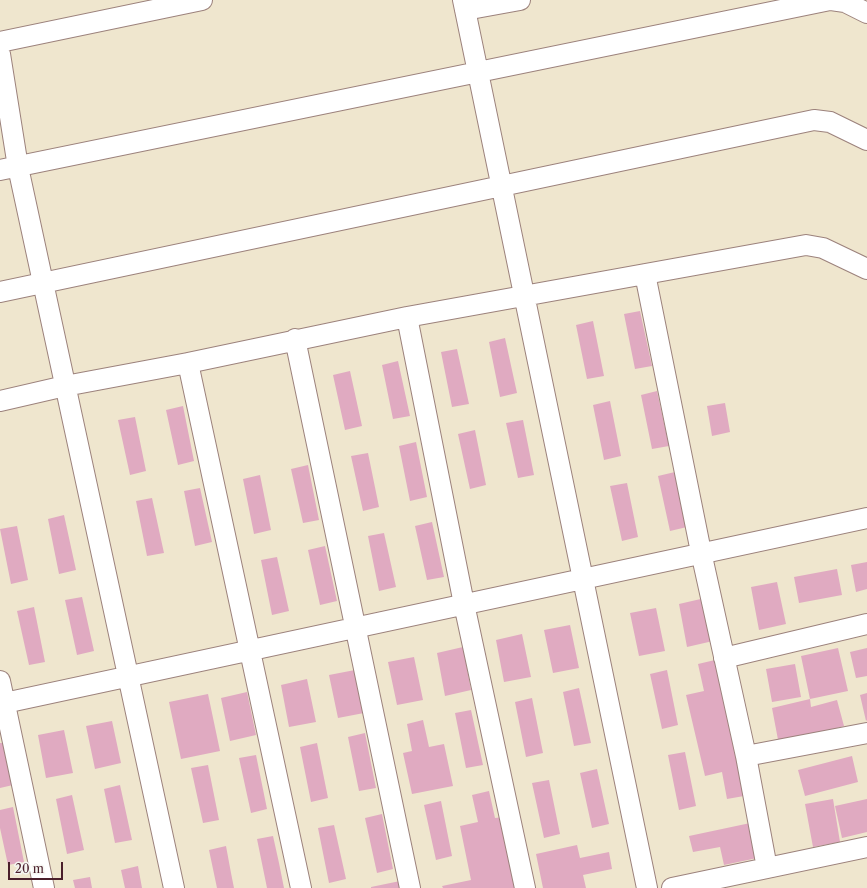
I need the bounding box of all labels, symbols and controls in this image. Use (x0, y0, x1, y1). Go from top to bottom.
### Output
scale bar (10, 854, 65, 880)
text: 20 m (15, 861, 44, 876)

